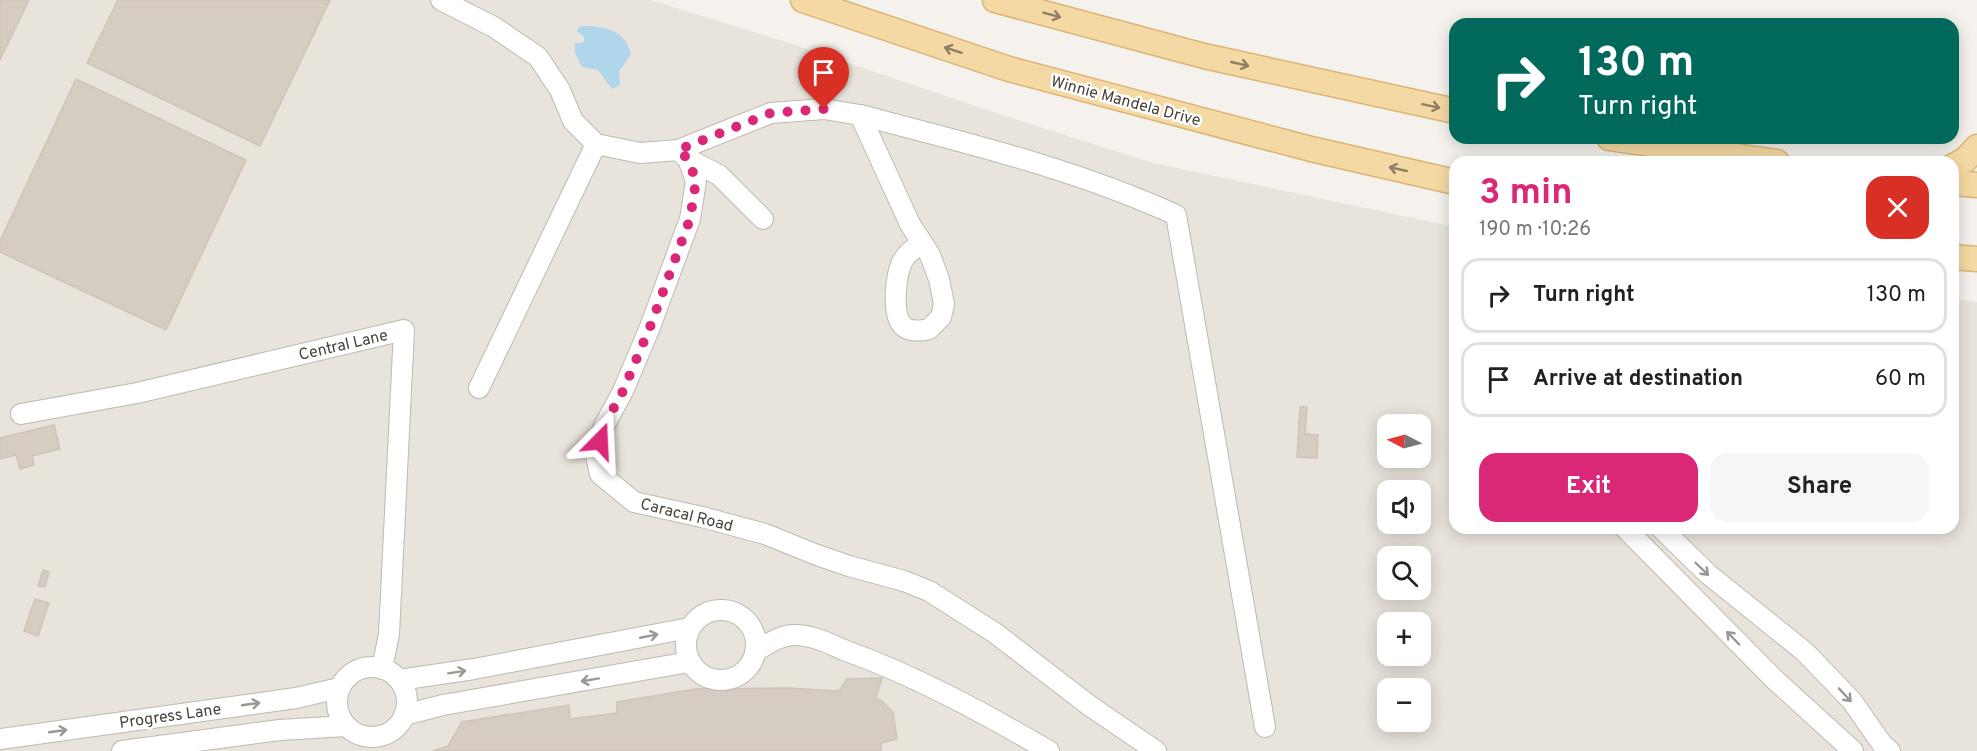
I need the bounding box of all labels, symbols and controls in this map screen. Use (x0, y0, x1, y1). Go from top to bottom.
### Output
one-way arrow (1042, 10, 1061, 21)
text: 130 m (1578, 38, 1694, 91)
icon: right (1479, 42, 1557, 120)
one-way arrow (945, 44, 963, 55)
pin (798, 47, 849, 109)
icon: arrive (807, 56, 840, 89)
one-way arrow (1231, 59, 1250, 71)
street label: Winnie Mandela Drive (1048, 72, 1203, 132)
text: Turn right (1578, 90, 1697, 124)
one-way arrow (1421, 101, 1440, 112)
one-way arrow (1389, 163, 1408, 174)
text: 3 min (1479, 171, 1573, 217)
button: close (1866, 176, 1929, 239)
text: 190 m · 10:26 (1479, 217, 1591, 243)
icon: right (1482, 279, 1515, 312)
text: Turn right (1533, 282, 1635, 309)
text: 130 m (1867, 282, 1926, 309)
street label: Central Lane (297, 326, 390, 366)
icon: arrive (1482, 363, 1515, 396)
text: Arrive at destination (1533, 366, 1743, 393)
text: 60 m (1875, 366, 1926, 393)
position arrow (568, 409, 632, 473)
north arrow (1377, 414, 1431, 468)
map controls (1377, 414, 1431, 732)
button: Exit (1479, 453, 1698, 522)
button: Share (1710, 453, 1929, 522)
button: sound (1377, 480, 1431, 534)
street label: Caracal Road (638, 495, 735, 537)
button: search (1377, 546, 1431, 600)
one-way arrow (1695, 562, 1710, 576)
button: + (1377, 612, 1431, 666)
one-way arrow (638, 630, 658, 641)
one-way arrow (1725, 630, 1740, 645)
one-way arrow (446, 666, 466, 677)
one-way arrow (581, 675, 600, 686)
button: − (1377, 678, 1431, 732)
one-way arrow (1838, 687, 1853, 702)
one-way arrow (241, 698, 260, 709)
street label: Progress Lane (118, 700, 223, 734)
one-way arrow (47, 725, 67, 736)

